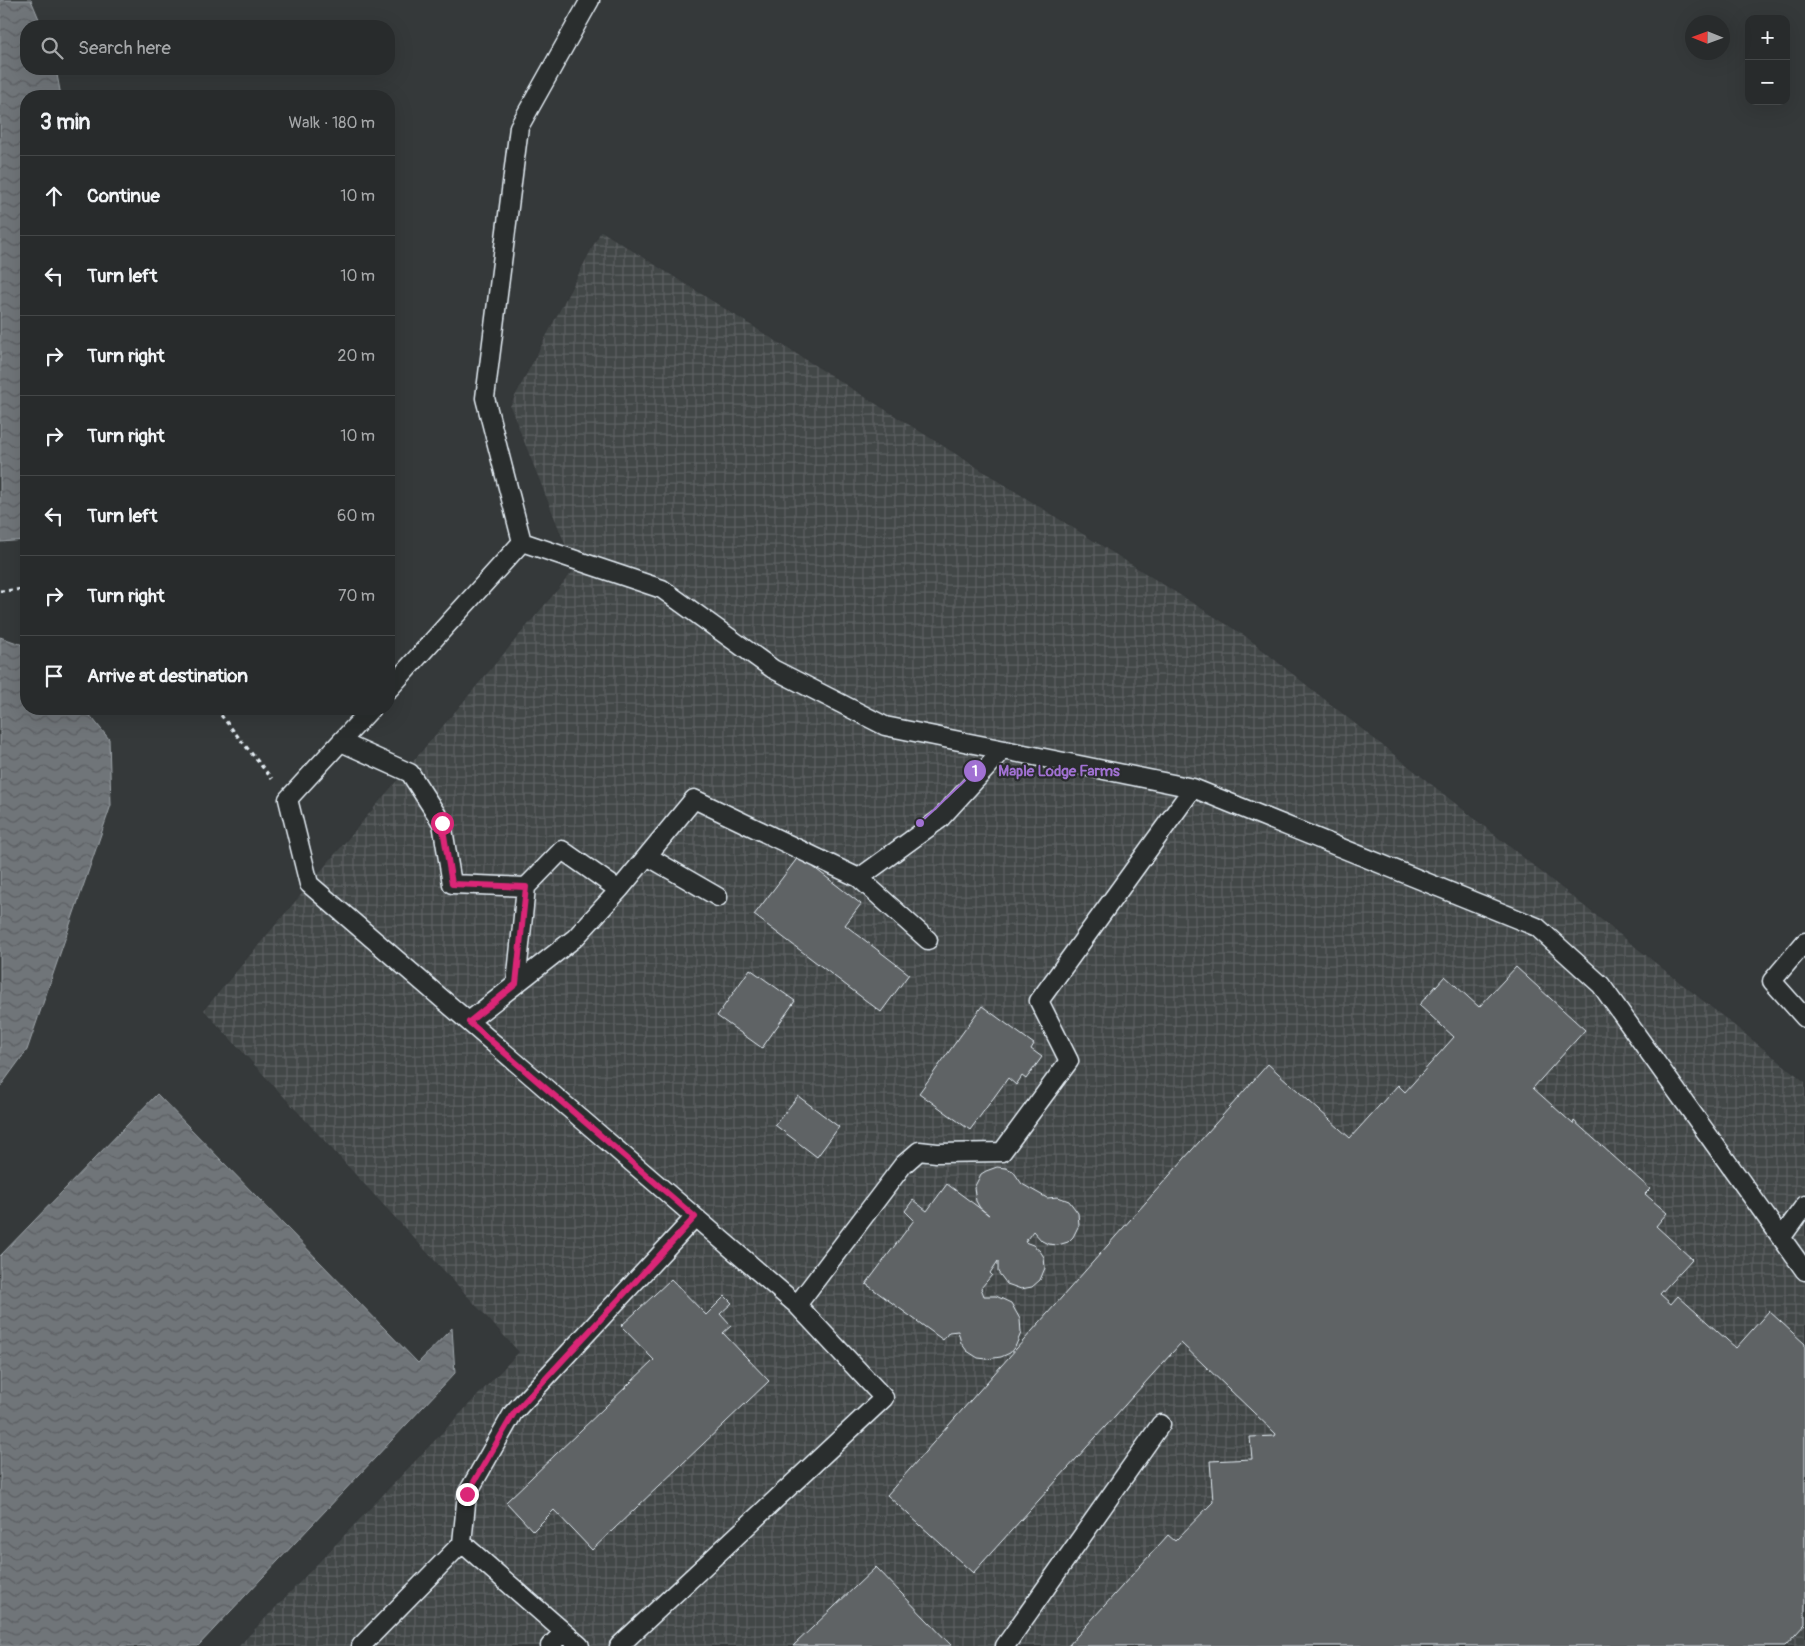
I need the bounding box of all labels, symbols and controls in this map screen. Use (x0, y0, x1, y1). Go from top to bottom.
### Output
north arrow (1685, 15, 1730, 60)
map controls (1745, 15, 1790, 105)
button: + (1745, 15, 1790, 60)
search box (20, 20, 395, 75)
icon: search (38, 34, 66, 62)
text: Search here (78, 36, 171, 60)
button: − (1745, 60, 1790, 105)
text: 3 min (40, 109, 90, 136)
text: Walk · 180 m (288, 113, 375, 133)
icon: ahead (40, 182, 68, 210)
text: Continue (87, 184, 160, 208)
text: 10 m (340, 186, 375, 206)
icon: left (40, 262, 68, 290)
text: Turn left (87, 264, 157, 288)
text: 10 m (340, 266, 375, 286)
icon: right (40, 342, 68, 370)
text: Turn right (87, 344, 165, 368)
text: 20 m (337, 346, 375, 366)
icon: right (40, 422, 68, 450)
text: Turn right (87, 424, 165, 448)
text: 10 m (340, 426, 375, 446)
icon: left (40, 502, 68, 530)
text: Turn left (87, 504, 157, 528)
text: 60 m (337, 506, 375, 526)
icon: right (40, 582, 68, 610)
text: Turn right (87, 584, 165, 608)
text: 70 m (338, 586, 375, 606)
icon: arrive (40, 662, 68, 690)
text: Arrive at destination (87, 664, 248, 688)
callout: Maple Lodge Farms (963, 756, 1129, 786)
text: 1 (972, 762, 978, 781)
text: Maple Lodge Farms (998, 762, 1120, 781)
route start (431, 812, 454, 835)
route end (456, 1483, 479, 1506)

